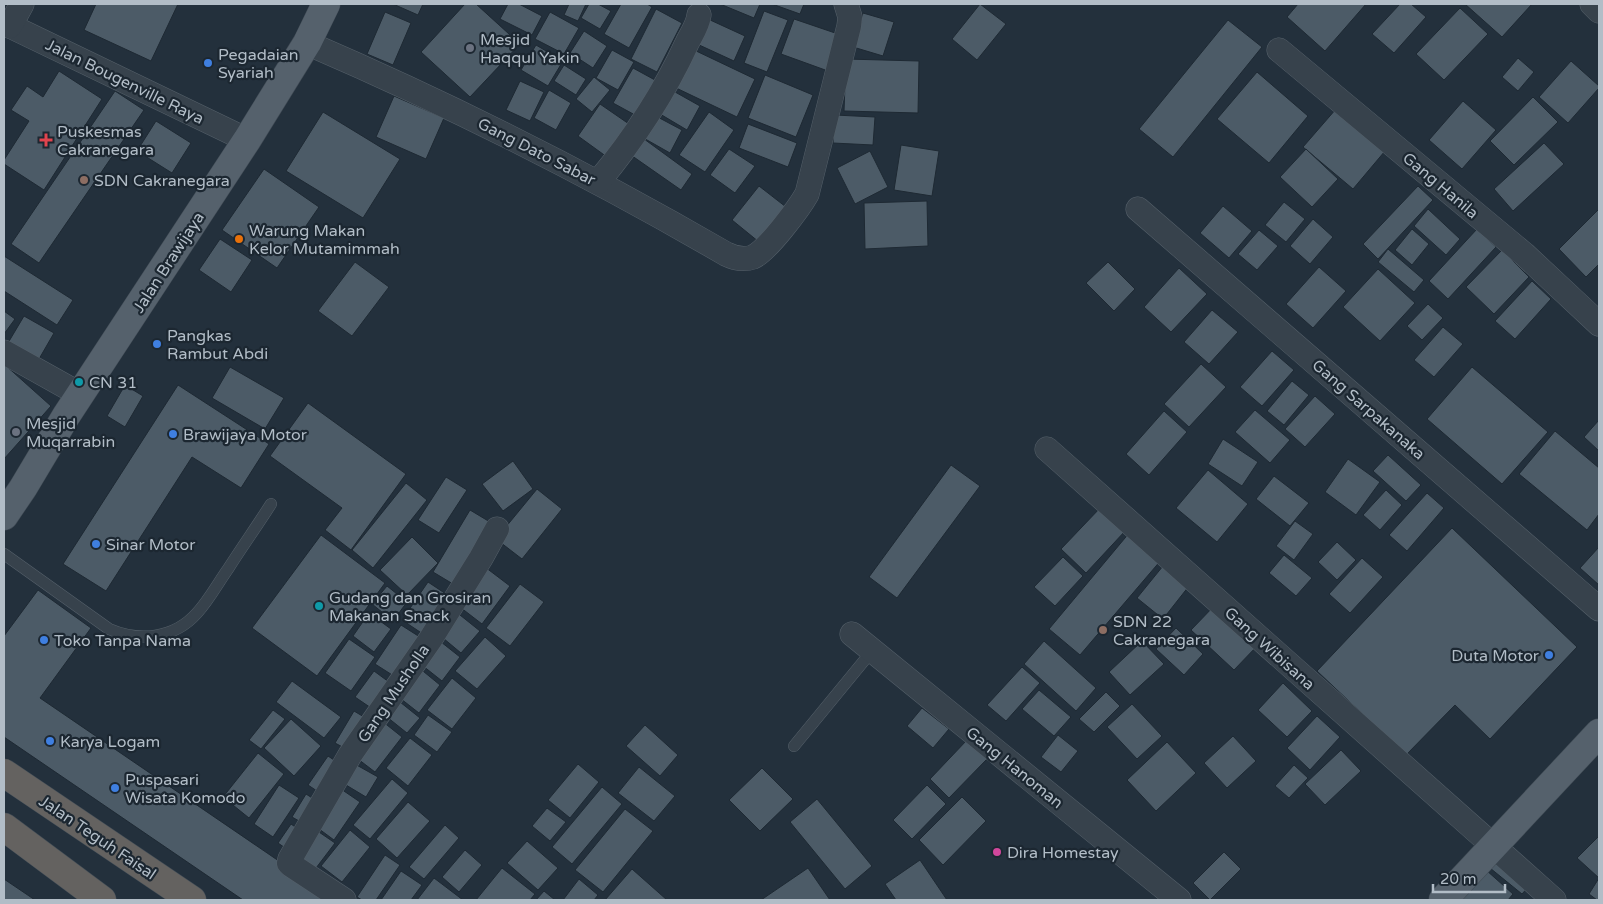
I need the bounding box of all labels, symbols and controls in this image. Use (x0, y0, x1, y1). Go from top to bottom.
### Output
place label: Mesjid Haqqul Yakin (480, 30, 580, 68)
street label: Jalan Bougenville Raya (42, 35, 207, 129)
marker: Mesjid Haqqul Yakin (464, 42, 476, 54)
place label: Pegadaian Syariah (218, 45, 298, 83)
marker: Pegadaian Syariah (202, 57, 214, 69)
street label: Gang Dato Sabar (474, 114, 600, 191)
place label: Puskesmas Cakranegara (57, 122, 154, 160)
marker: Puskesmas Cakranegara (39, 133, 53, 147)
street label: Gang Hanila (1398, 148, 1482, 223)
place label: SDN Cakranegara (94, 171, 230, 191)
marker: SDN Cakranegara (78, 174, 90, 186)
street label: Jalan Brawijaya (129, 208, 209, 317)
place label: Warung Makan Kelor Mutamimmah (249, 221, 400, 259)
marker: Warung Makan Kelor Mutamimmah (233, 233, 245, 245)
place label: Pangkas Rambut Abdi (167, 326, 268, 364)
marker: Pangkas Rambut Abdi (151, 338, 163, 350)
street label: Gang Sarpakanaka (1308, 355, 1429, 464)
place label: CN 31 (89, 373, 137, 393)
marker: CN 31 (73, 376, 85, 388)
place label: Mesjid Muqarrabin (26, 414, 115, 452)
place label: Brawijaya Motor (183, 425, 308, 445)
marker: Mesjid Muqarrabin (10, 426, 22, 438)
marker: Brawijaya Motor (167, 428, 179, 440)
place label: Sinar Motor (106, 535, 196, 555)
marker: Sinar Motor (90, 538, 102, 550)
place label: Gudang dan Grosiran Makanan Snack (329, 588, 491, 626)
marker: Gudang dan Grosiran Makanan Snack (313, 600, 325, 612)
street label: Gang Wibisana (1220, 603, 1319, 695)
place label: SDN 22 Cakranegara (1113, 612, 1210, 650)
marker: SDN 22 Cakranegara (1097, 624, 1109, 636)
place label: Toko Tanpa Nama (54, 631, 191, 651)
marker: Toko Tanpa Nama (38, 634, 50, 646)
street label: Gang Musholla (354, 641, 434, 746)
place label: Duta Motor (1451, 646, 1540, 666)
marker: Duta Motor (1543, 649, 1555, 661)
street label: Gang Hanoman (962, 723, 1067, 813)
place label: Karya Logam (60, 732, 160, 752)
marker: Karya Logam (44, 735, 56, 747)
place label: Puspasari Wisata Komodo (125, 770, 245, 808)
marker: Puspasari Wisata Komodo (109, 782, 121, 794)
street label: Jalan Teguh Faisal (35, 791, 160, 884)
place label: Dira Homestay (1007, 843, 1119, 863)
marker: Dira Homestay (991, 846, 1003, 858)
scale bar (1433, 862, 1506, 894)
text: 20 m (1440, 870, 1477, 888)

